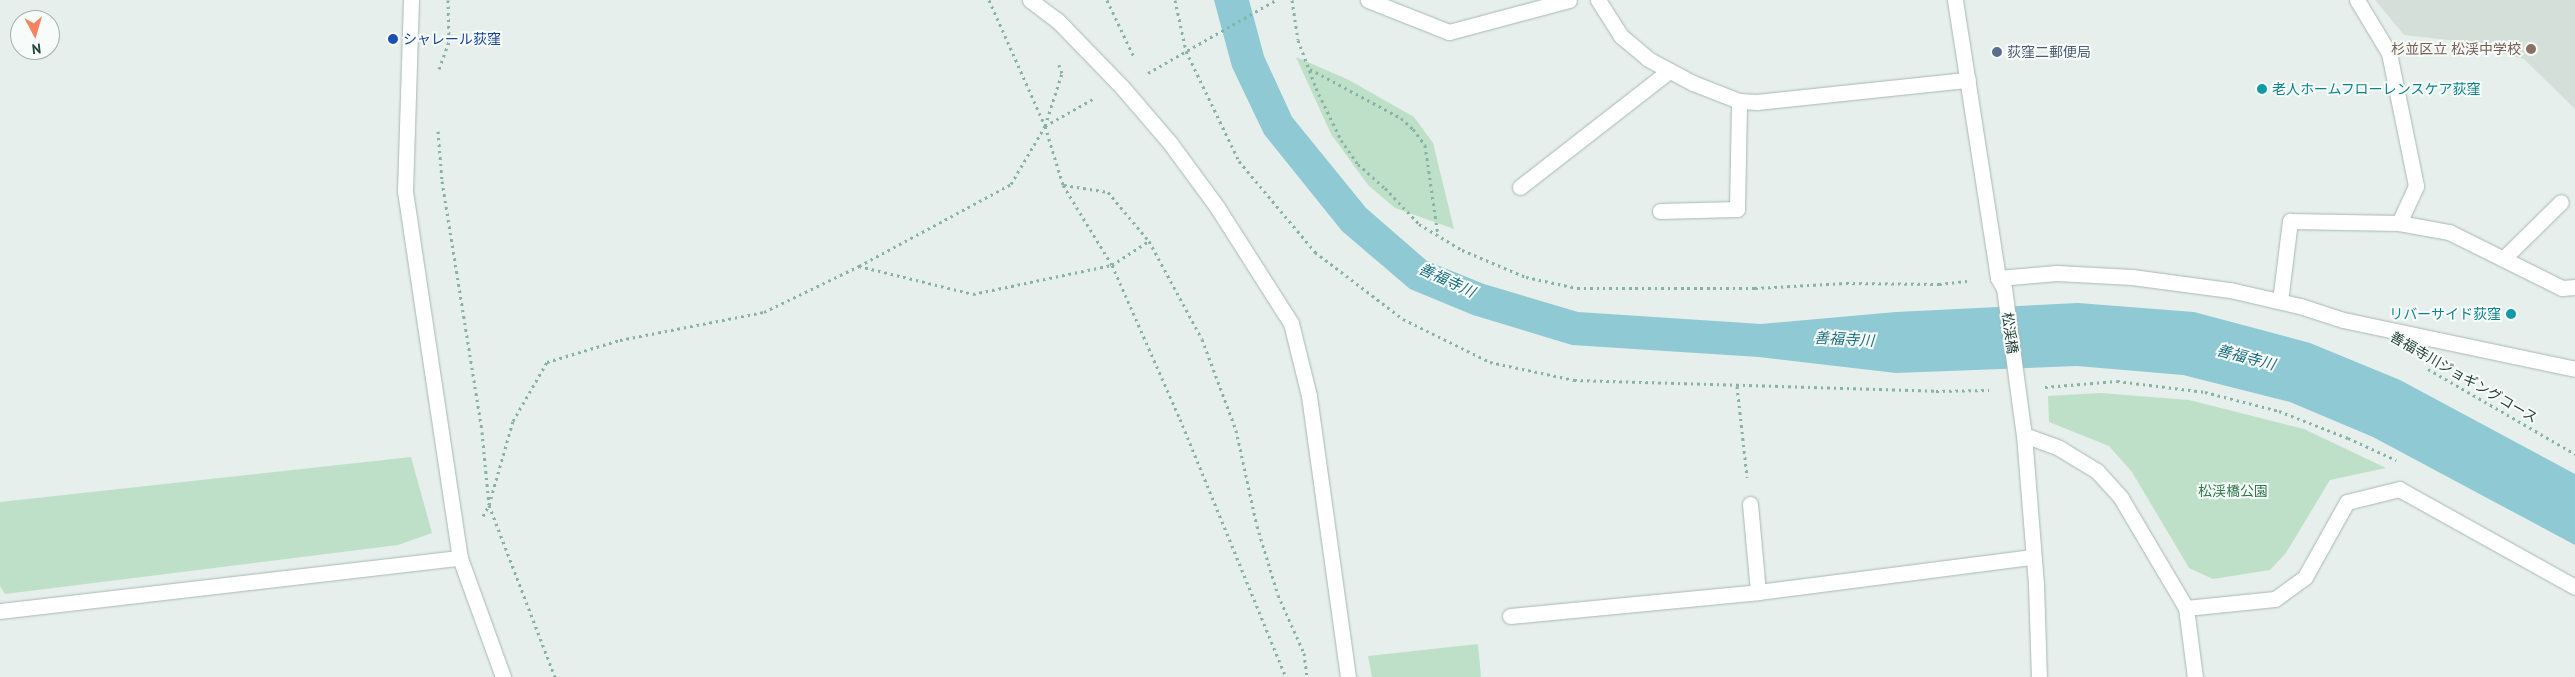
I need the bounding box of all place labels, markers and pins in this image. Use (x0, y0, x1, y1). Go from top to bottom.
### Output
place label: シャレール荻窪 (403, 31, 501, 47)
marker: シャレール荻窪 (387, 33, 399, 45)
place label: 杉並区立 松渓中学校 (2391, 41, 2521, 57)
marker: 杉並区立 松渓中学校 (2525, 43, 2537, 55)
place label: 荻窪二郵便局 (2007, 44, 2091, 60)
marker: 荻窪二郵便局 (1991, 46, 2003, 58)
place label: 老人ホームフローレンスケア荻窪 (2272, 81, 2482, 97)
marker: 老人ホームフローレンスケア荻窪 (2256, 83, 2268, 95)
place label: リバーサイド荻窪 (2389, 306, 2501, 322)
marker: リバーサイド荻窪 (2505, 308, 2517, 320)

